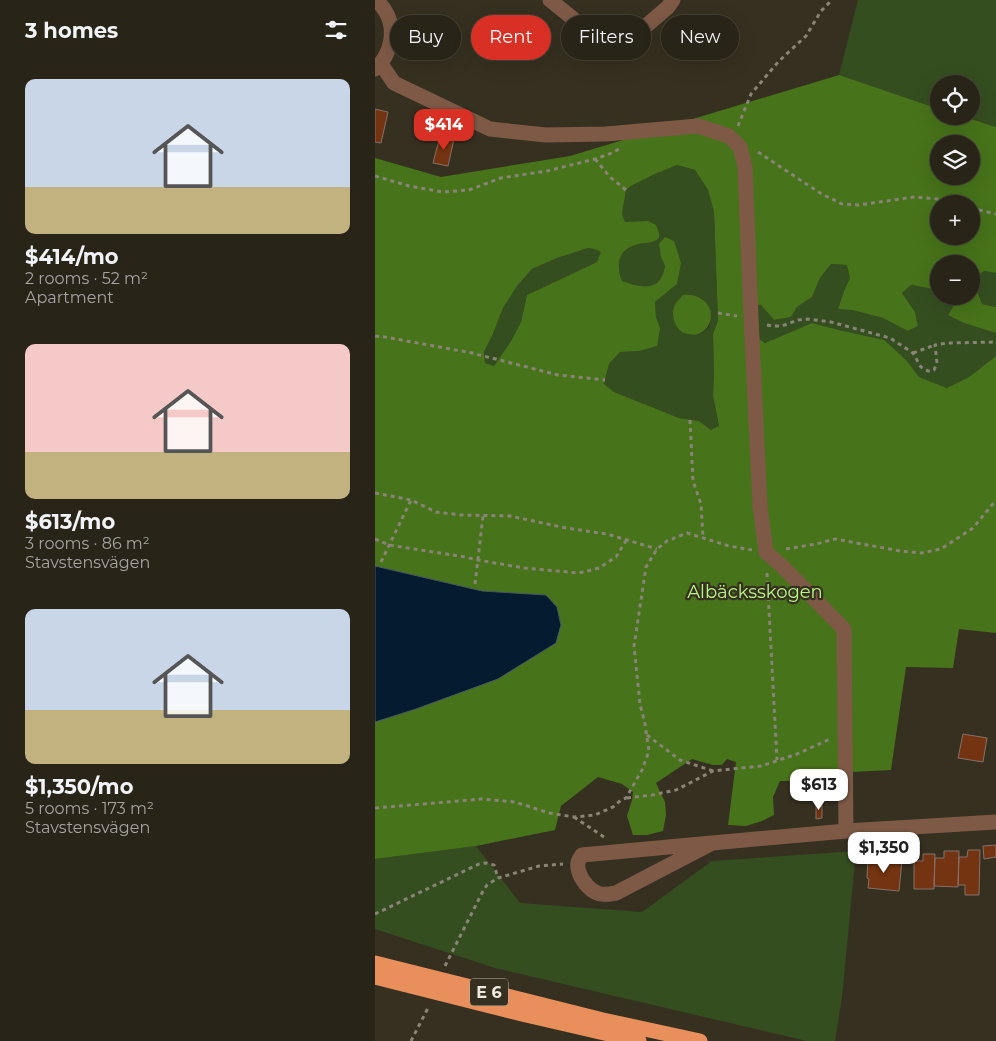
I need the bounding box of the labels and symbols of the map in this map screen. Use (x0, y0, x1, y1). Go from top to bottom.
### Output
pin: $414 (414, 108, 474, 151)
park label: Albäcksskogen (687, 581, 823, 603)
pin: $613 (789, 768, 849, 811)
pin: $1,350 (843, 832, 925, 874)
road number: E 6 (470, 979, 508, 1006)

